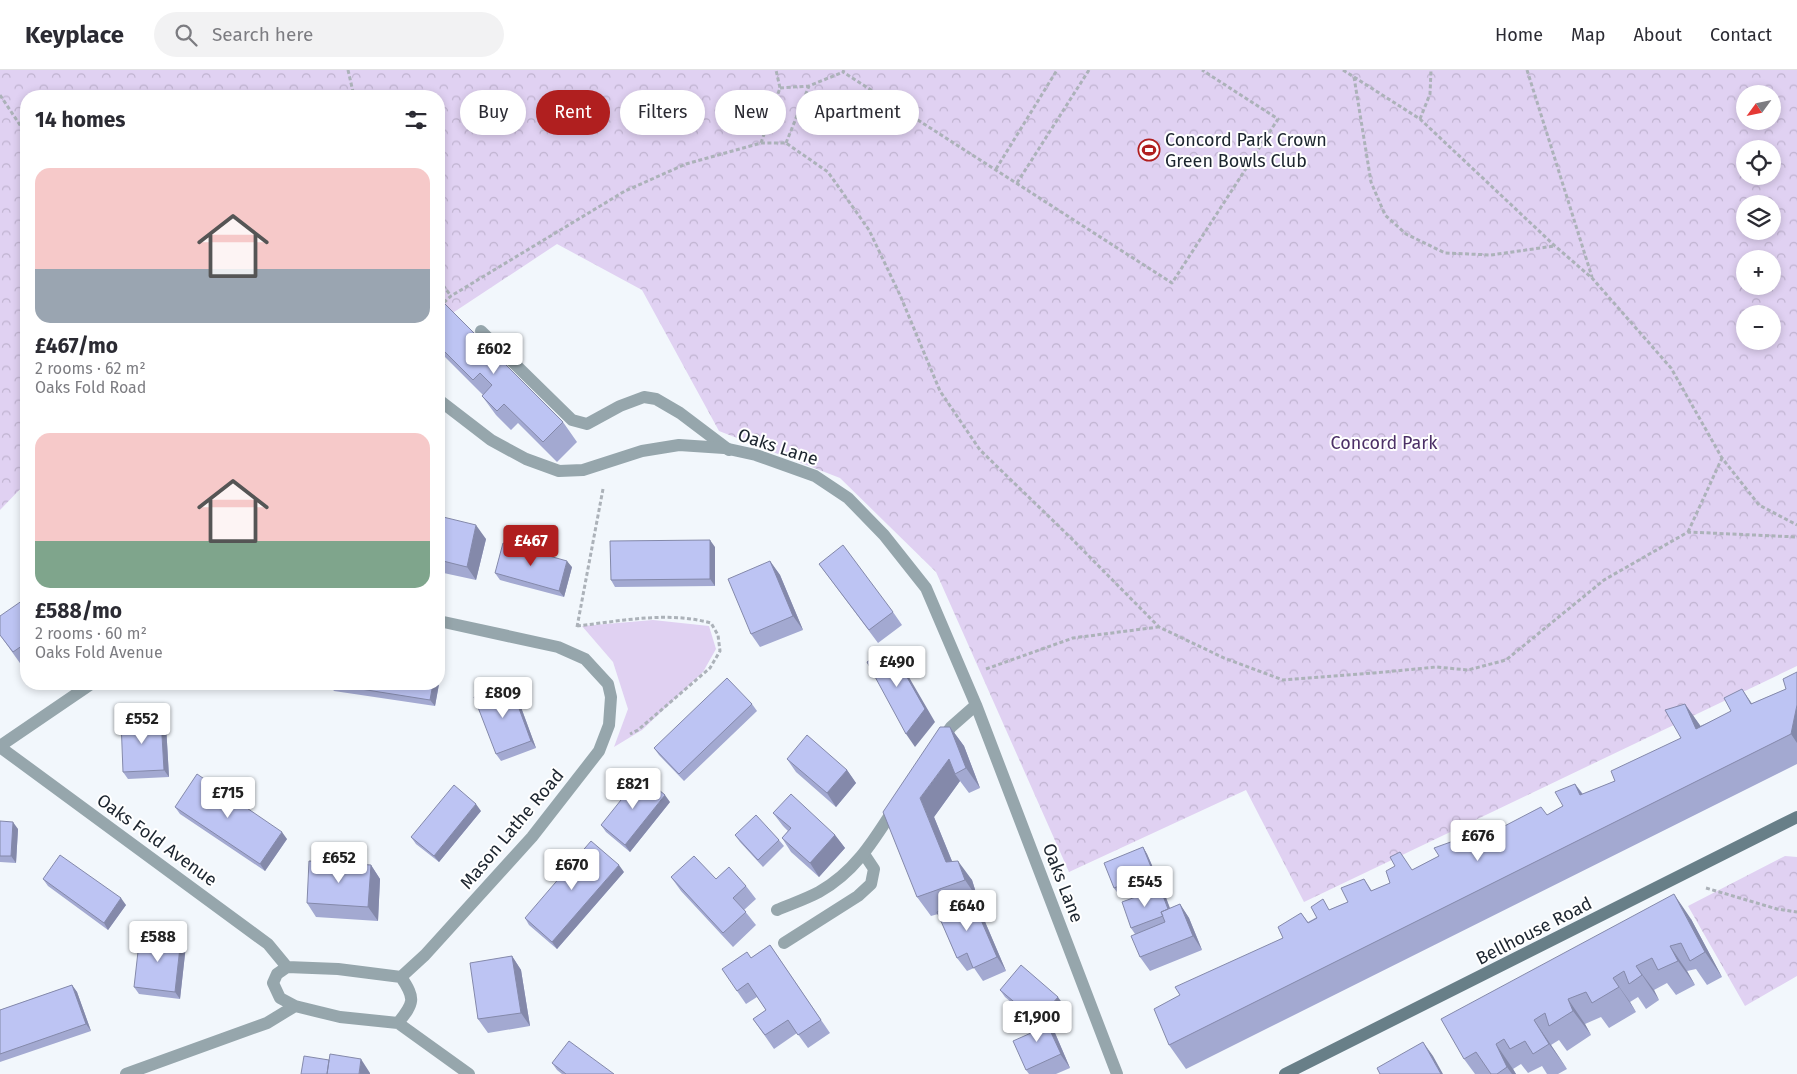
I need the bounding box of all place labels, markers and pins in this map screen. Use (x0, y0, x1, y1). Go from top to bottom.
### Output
place label: Concord Park Crown Green Bowls Club (1165, 129, 1327, 172)
sports icon: Concord Park Crown Green Bowls Club (1137, 138, 1161, 162)
pin: £602 (464, 332, 524, 375)
pin: £467 (501, 524, 561, 567)
pin: £490 (867, 646, 927, 688)
pin: £809 (473, 676, 533, 719)
pin: £552 (112, 702, 172, 745)
pin: £821 (603, 768, 663, 810)
pin: £715 (198, 776, 258, 819)
pin: £676 (1448, 820, 1508, 862)
pin: £652 (309, 842, 369, 884)
pin: £670 (542, 848, 602, 891)
pin: £545 (1115, 866, 1175, 908)
pin: £640 (937, 890, 997, 932)
pin: £588 (128, 920, 188, 963)
pin: £1,900 (996, 1000, 1078, 1043)

